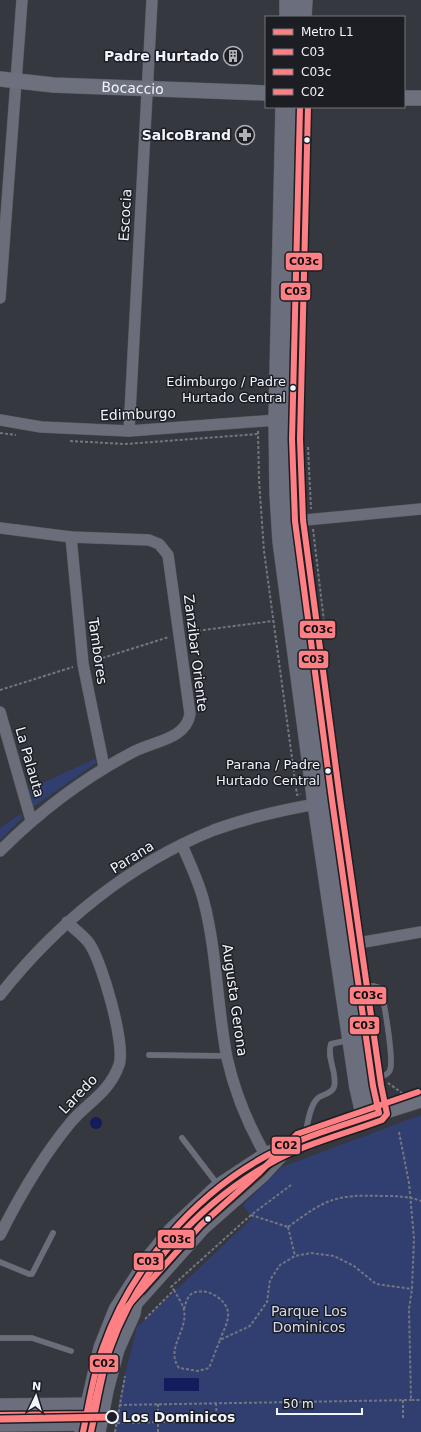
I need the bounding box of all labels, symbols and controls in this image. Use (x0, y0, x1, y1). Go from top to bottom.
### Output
legend (265, 16, 405, 108)
text: Metro L1 (301, 25, 354, 39)
building icon: Padre Hurtado (222, 45, 244, 67)
text: C03 (301, 45, 325, 59)
place label: Padre Hurtado (104, 48, 219, 64)
text: C03c (301, 65, 331, 79)
street label: Bocaccio (101, 79, 164, 97)
text: C02 (301, 85, 325, 99)
pharmacy icon: SalcoBrand (234, 124, 256, 146)
place label: SalcoBrand (142, 127, 231, 143)
unlabelled marker (302, 135, 312, 145)
street label: Escocia (116, 188, 134, 242)
line badge: C03c (285, 252, 323, 271)
text: C03c (289, 255, 319, 268)
line badge: C03 (280, 282, 311, 301)
text: C03 (284, 285, 308, 298)
place label: Edimburgo / Padre Hurtado Central (166, 374, 286, 405)
marker: Edimburgo / Padre Hurtado Central (288, 383, 298, 393)
street label: Edimburgo (100, 405, 176, 423)
street label: Zanzibar Oriente (181, 593, 211, 713)
street label: Tambores (85, 616, 111, 685)
line badge: C03c (299, 620, 336, 639)
text: C03c (303, 623, 333, 636)
line badge: C03 (298, 650, 329, 669)
text: C03 (301, 653, 325, 666)
street label: La Palauta (12, 725, 48, 799)
place label: Parana / Padre Hurtado Central (216, 757, 320, 788)
marker: Parana / Padre Hurtado Central (323, 766, 333, 776)
street label: Parana (107, 837, 157, 877)
street label: Augusta Gerona (219, 943, 251, 1057)
line badge: C03c (349, 986, 387, 1005)
text: C03c (353, 989, 383, 1002)
line badge: C03 (349, 1016, 380, 1035)
text: C03 (352, 1019, 376, 1032)
street label: Laredo (56, 1071, 100, 1117)
line badge: C02 (271, 1136, 301, 1155)
text: C02 (274, 1139, 298, 1152)
unlabelled marker (203, 1214, 213, 1224)
line badge: C03c (157, 1229, 195, 1249)
text: C03c (161, 1233, 191, 1246)
line badge: C03 (133, 1252, 164, 1271)
text: C03 (136, 1255, 160, 1268)
park label: Parque Los Dominicos (271, 1303, 347, 1335)
line badge: C02 (89, 1354, 119, 1373)
text: C02 (92, 1357, 116, 1370)
north arrow (16, 1376, 56, 1416)
text: N (32, 1380, 42, 1393)
scale bar (277, 1390, 362, 1416)
text: 50 m (283, 1397, 314, 1411)
place label: Los Dominicos (122, 1409, 235, 1425)
marker: Los Dominicos (105, 1410, 119, 1424)

